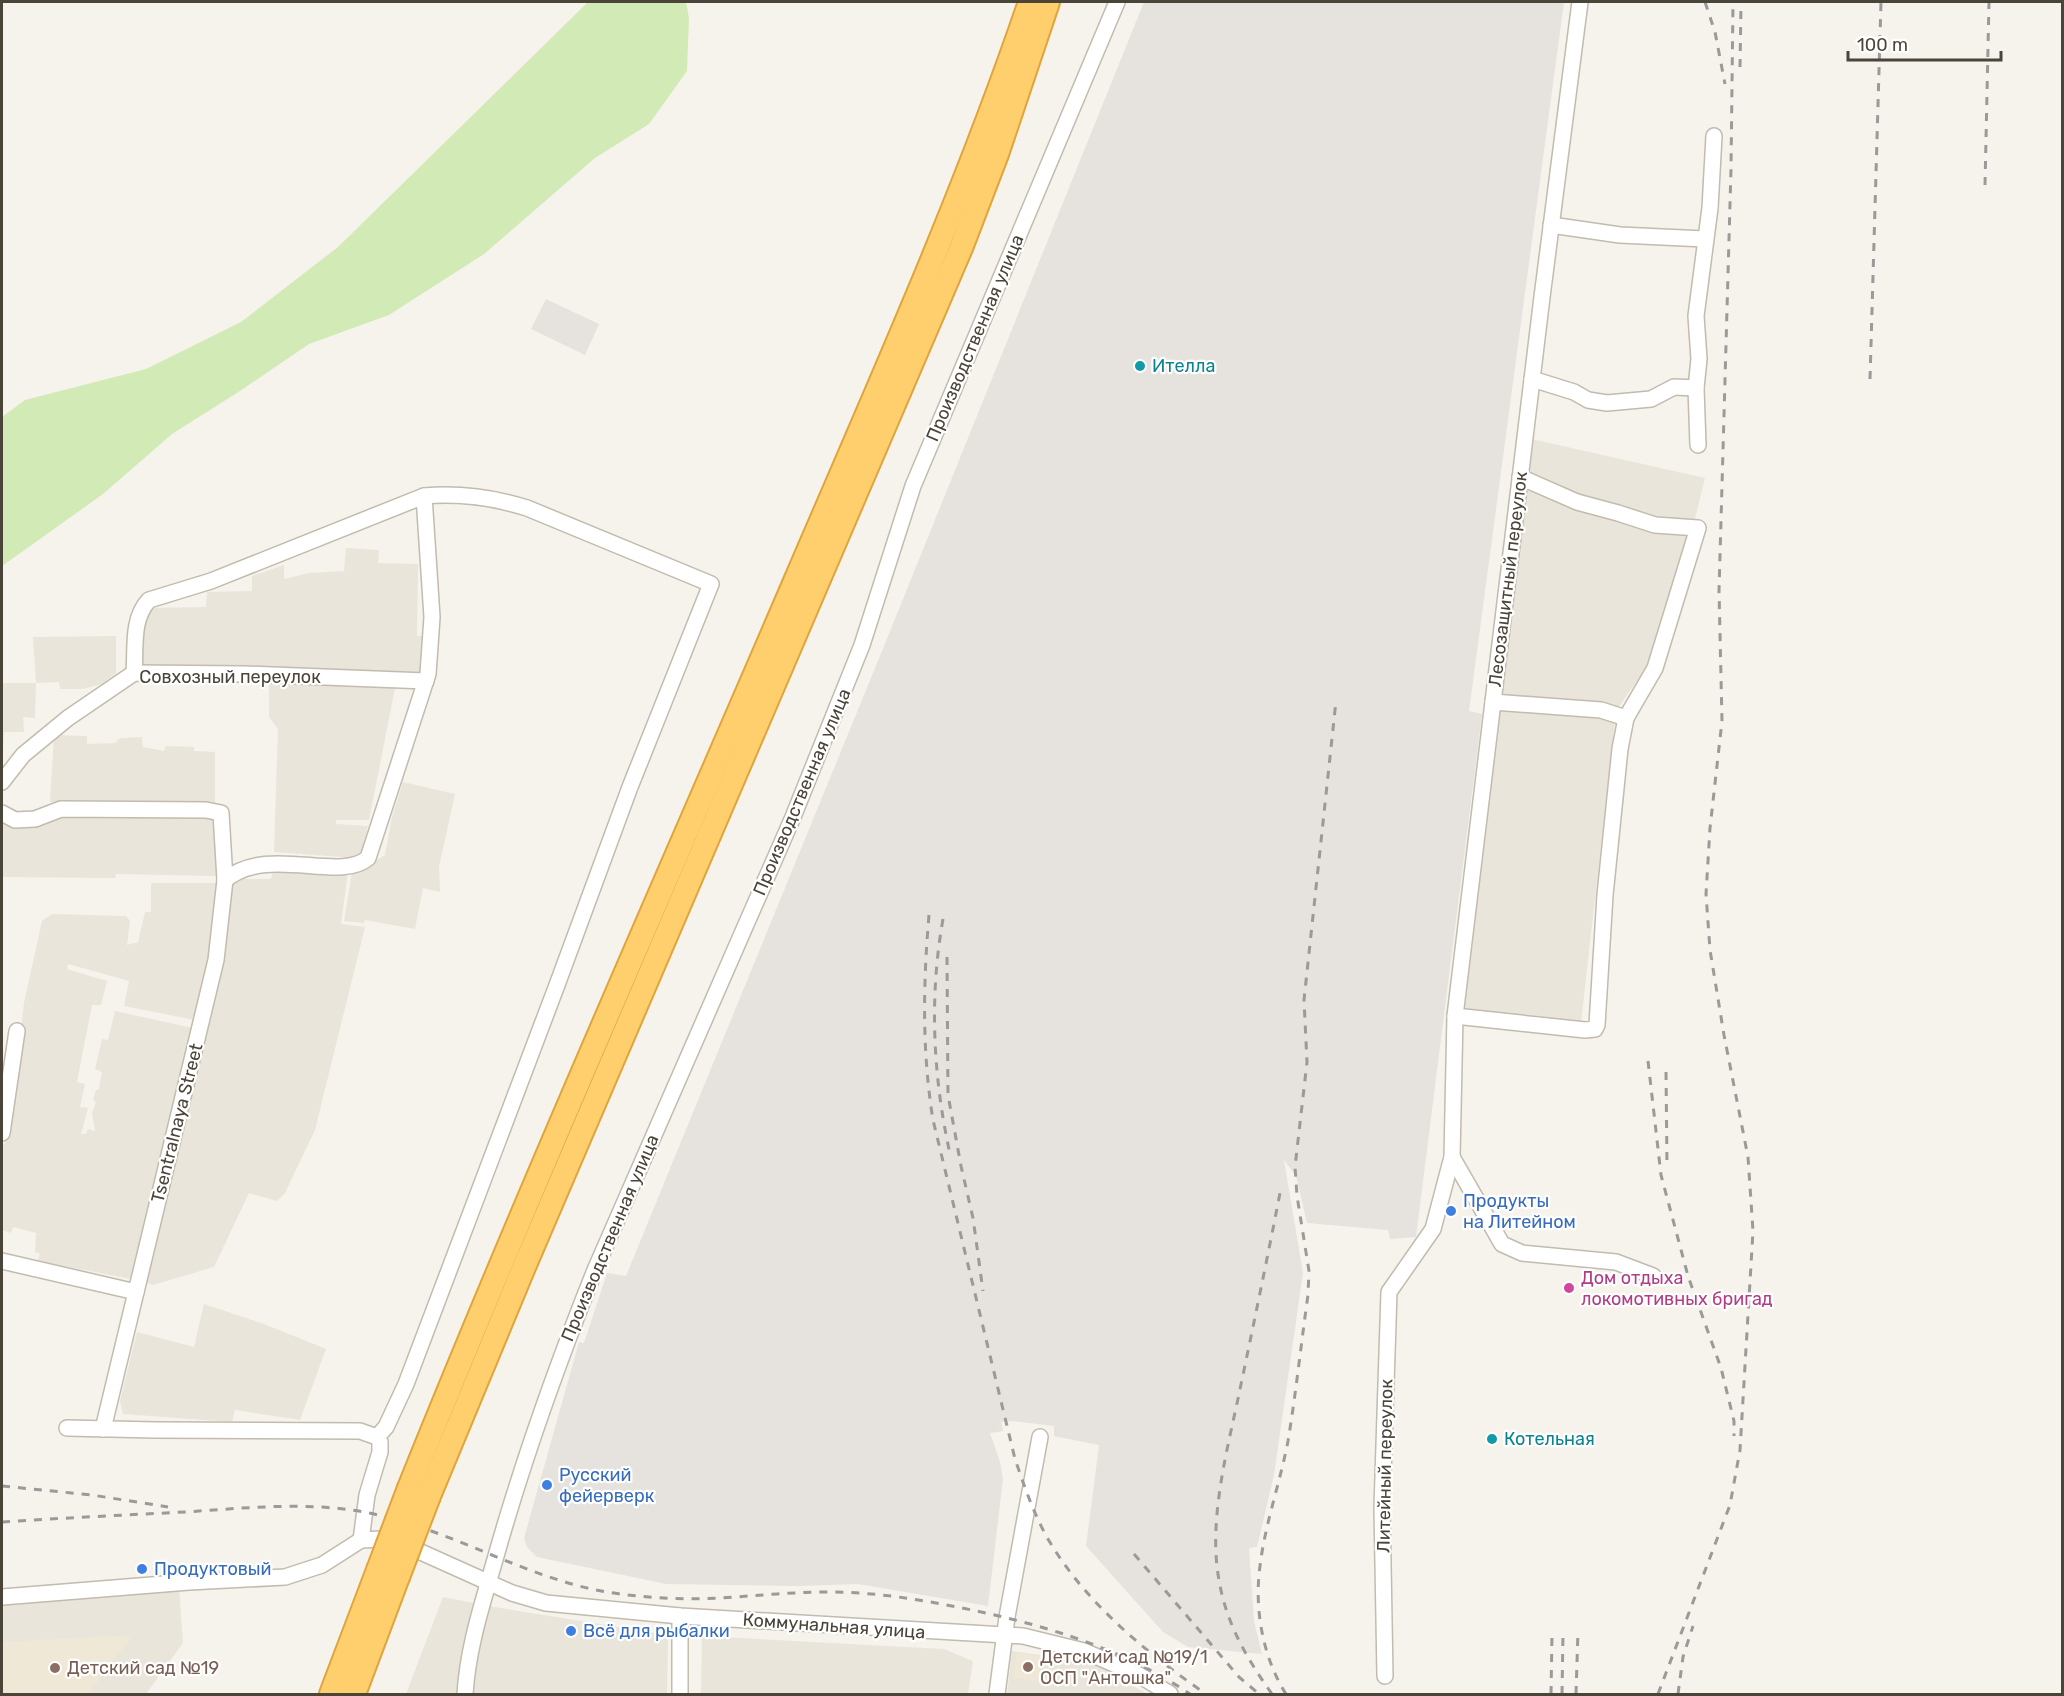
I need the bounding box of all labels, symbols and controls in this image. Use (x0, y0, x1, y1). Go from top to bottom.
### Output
scale bar (1848, 24, 2001, 62)
text: 100 m (1857, 34, 1908, 56)
street label: Производственная улица (921, 231, 1029, 445)
place label: Ителла (1152, 355, 1215, 377)
marker: Ителла (1133, 359, 1147, 373)
street label: Лесозащитный переулок (1484, 470, 1532, 688)
street label: Совхозный переулок (139, 666, 321, 688)
street label: Производственная улица (748, 685, 856, 899)
street label: Tsentralnaya Street (147, 1041, 207, 1205)
street label: Производственная улица (556, 1131, 664, 1345)
place label: Продукты на Литейном (1463, 1190, 1576, 1233)
marker: Продукты на Литейном (1444, 1204, 1458, 1218)
place label: Дом отдыха локомотивных бригад (1581, 1267, 1773, 1310)
marker: Дом отдыха локомотивных бригад (1562, 1281, 1576, 1295)
street label: Литейный переулок (1372, 1379, 1398, 1553)
place label: Котельная (1504, 1428, 1595, 1450)
marker: Котельная (1485, 1432, 1499, 1446)
place label: Русский фейерверк (559, 1464, 655, 1507)
marker: Русский фейерверк (540, 1478, 554, 1492)
place label: Продуктовый (154, 1558, 272, 1580)
marker: Продуктовый (135, 1562, 149, 1576)
street label: Коммунальная улица (742, 1609, 926, 1643)
place label: Всё для рыбалки (583, 1620, 730, 1642)
marker: Всё для рыбалки (564, 1624, 578, 1638)
place label: Детский сад №19/1 ОСП "Антошка" (1040, 1646, 1208, 1689)
place label: Детский сад №19 (67, 1657, 219, 1679)
marker: Детский сад №19/1 ОСП "Антошка" (1021, 1660, 1035, 1674)
marker: Детский сад №19 (48, 1661, 62, 1675)

